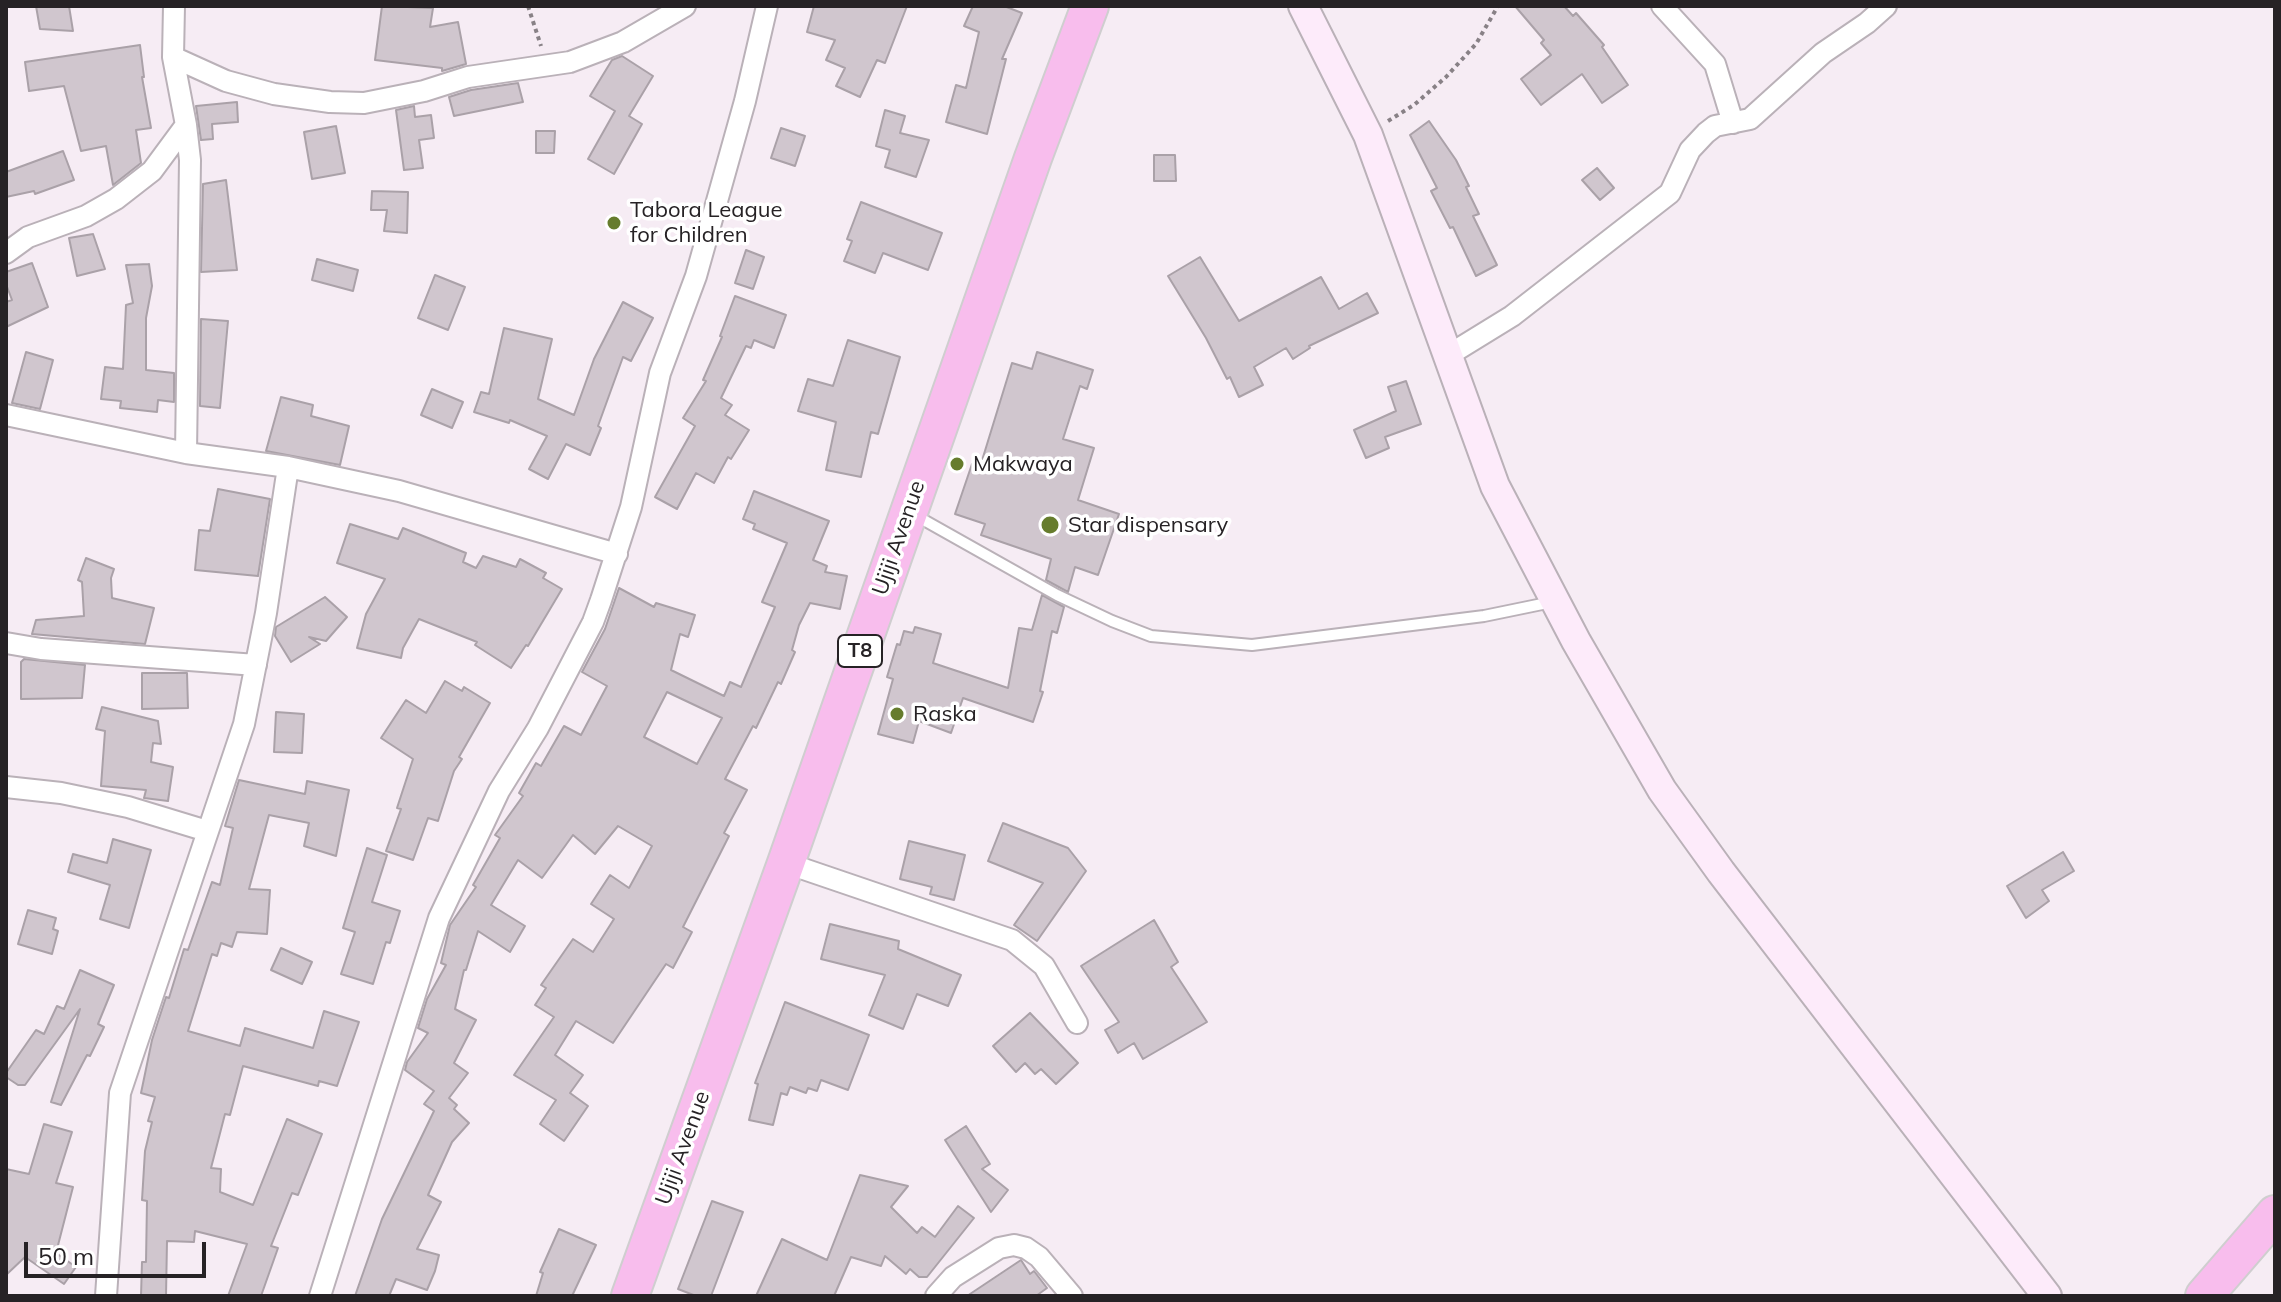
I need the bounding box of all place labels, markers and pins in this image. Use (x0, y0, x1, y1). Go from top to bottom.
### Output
place label: Tabora League for Children (630, 197, 782, 248)
marker: Tabora League for Children (605, 214, 623, 232)
place label: Makwaya (973, 451, 1073, 477)
marker: Makwaya (948, 455, 966, 473)
place label: Star dispensary (1068, 512, 1228, 538)
marker: Star dispensary (1039, 514, 1061, 536)
place label: Raska (913, 701, 977, 727)
marker: Raska (888, 705, 906, 723)

